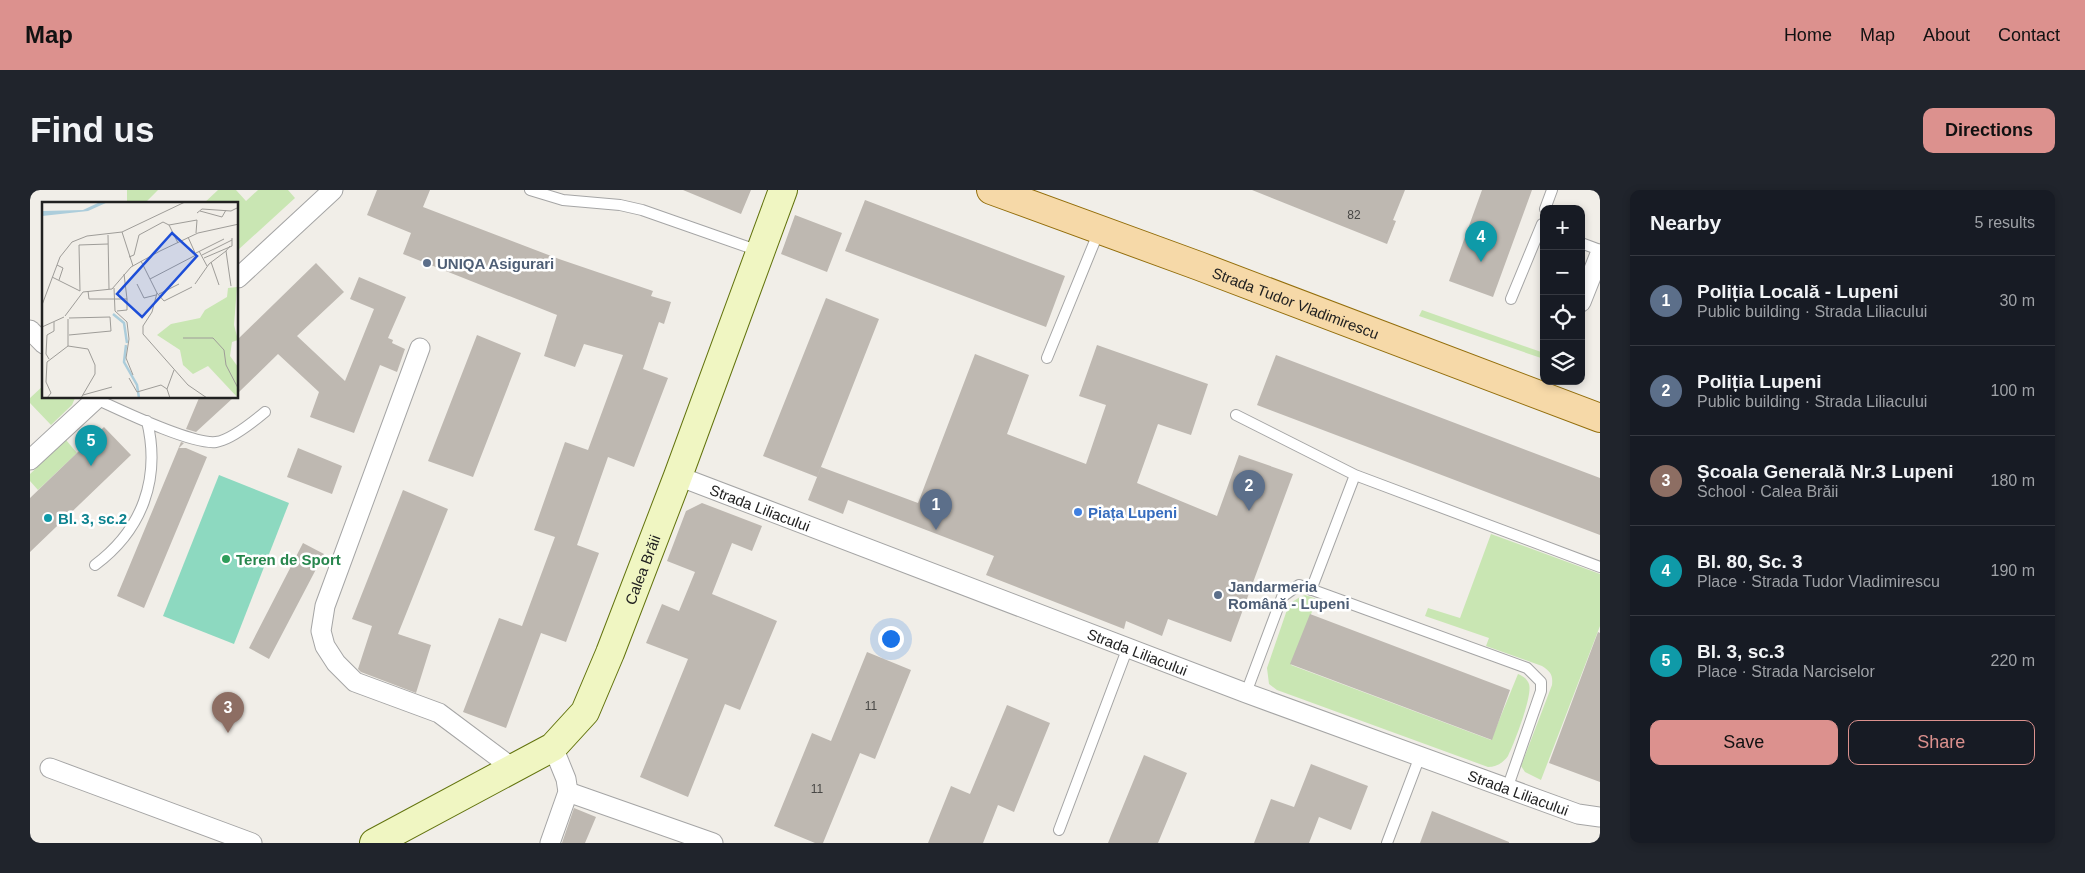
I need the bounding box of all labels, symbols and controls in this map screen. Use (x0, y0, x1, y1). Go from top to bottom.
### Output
text: Map (25, 21, 73, 48)
text: Home (1784, 25, 1832, 45)
text: Map (1860, 25, 1895, 45)
text: About (1923, 25, 1970, 45)
text: Contact (1998, 25, 2060, 45)
button: Directions (1923, 108, 2055, 153)
text: Find us (30, 110, 154, 149)
inset map (42, 202, 239, 399)
map controls (1540, 205, 1585, 385)
button: + (1540, 205, 1585, 250)
house number: 82 (1347, 208, 1361, 222)
text: Nearby (1650, 211, 1721, 234)
text: 5 results (1975, 214, 2035, 231)
pin: 4 (1465, 221, 1497, 262)
button: − (1540, 250, 1585, 295)
place label: UNIQA Asigurari (437, 255, 554, 272)
marker: UNIQA Asigurari (421, 257, 433, 269)
street label: Strada Tudor Vladimirescu (1210, 263, 1382, 342)
text: Poliția Locală - Lupeni (1697, 281, 1899, 302)
text: 1 (1662, 292, 1670, 309)
text: 30 m (1999, 292, 2035, 309)
button: locate (1540, 295, 1585, 340)
text: Public building · Strada Liliacului (1697, 303, 1927, 320)
button: layers (1540, 340, 1585, 385)
text: Poliția Lupeni (1697, 371, 1822, 392)
text: 2 (1662, 382, 1670, 399)
text: 100 m (1991, 382, 2035, 399)
text: Public building · Strada Liliacului (1697, 393, 1927, 410)
pin: 5 (75, 425, 107, 466)
text: Școala Generală Nr.3 Lupeni (1697, 461, 1954, 482)
pin: 2 (1233, 470, 1265, 511)
text: 3 (1662, 472, 1670, 489)
text: 180 m (1991, 472, 2035, 489)
street label: Strada Liliacului (708, 481, 813, 534)
text: School · Calea Brăii (1697, 483, 1838, 500)
pin: 1 (920, 489, 952, 530)
place label: Piața Lupeni (1088, 504, 1177, 521)
marker: Piața Lupeni (1072, 506, 1084, 518)
place label: Bl. 3, sc.2 (58, 510, 127, 527)
marker: Bl. 3, sc.2 (42, 512, 54, 524)
street label: Calea Brăii (621, 532, 663, 607)
place label: Teren de Sport (236, 551, 341, 568)
text: Bl. 80, Sc. 3 (1697, 551, 1803, 572)
marker: Teren de Sport (220, 553, 232, 565)
text: 4 (1662, 562, 1670, 579)
text: 190 m (1991, 562, 2035, 579)
text: Place · Strada Tudor Vladimirescu (1697, 573, 1940, 590)
place label: Jandarmeria Română - Lupeni (1228, 578, 1350, 612)
marker: Jandarmeria Română - Lupeni (1212, 589, 1224, 601)
street label: Strada Liliacului (1085, 625, 1190, 678)
your location (878, 626, 904, 652)
text: Bl. 3, sc.3 (1697, 641, 1785, 662)
text: 5 (1662, 652, 1670, 669)
text: 220 m (1991, 652, 2035, 669)
text: Place · Strada Narciselor (1697, 663, 1875, 680)
pin: 3 (212, 692, 244, 733)
house number: 11 (865, 699, 878, 713)
button: Save (1650, 720, 1838, 765)
button: Share (1848, 720, 2035, 765)
street label: Strada Liliacului (1466, 766, 1571, 818)
house number: 11 (811, 782, 824, 796)

